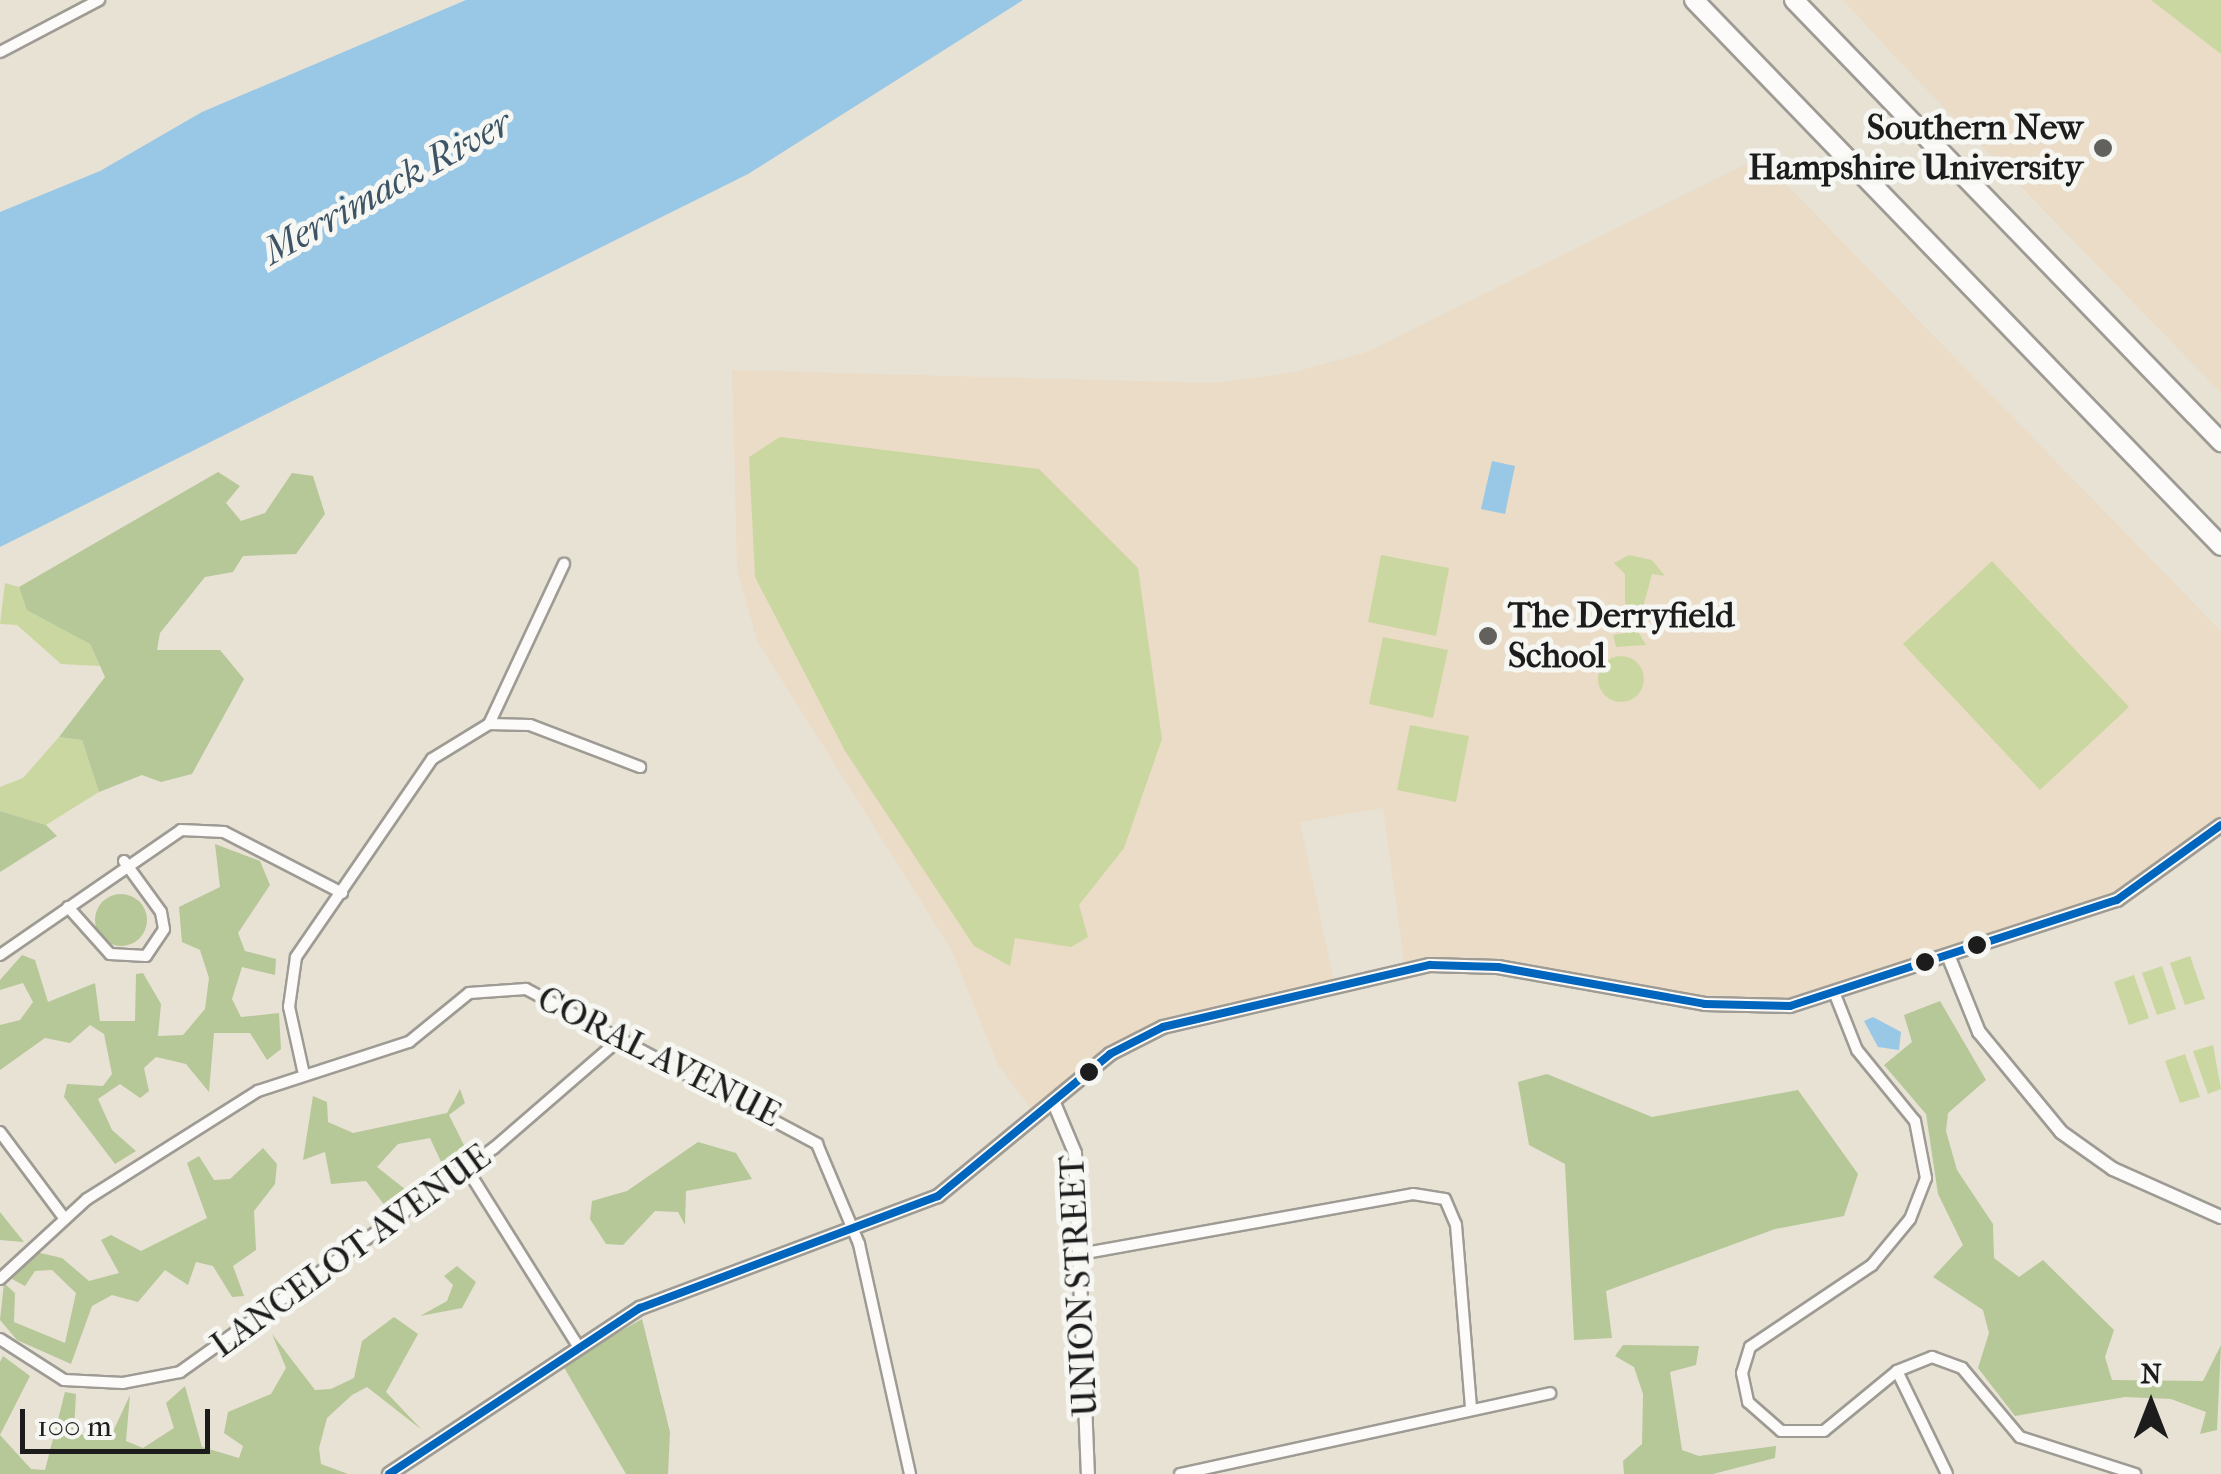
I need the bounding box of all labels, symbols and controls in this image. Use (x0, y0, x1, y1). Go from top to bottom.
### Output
water label: Merrimack River (255, 100, 519, 274)
place label: Southern New Hampshire University (1748, 107, 2083, 189)
marker: Southern New Hampshire University (2092, 137, 2114, 159)
place label: The Derryfield School (1508, 595, 1734, 677)
marker: The Derryfield School (1477, 625, 1499, 647)
unlabelled marker (1967, 935, 1987, 955)
unlabelled marker (1915, 952, 1935, 972)
street label: CORAL AVENUE (530, 978, 788, 1136)
unlabelled marker (1079, 1062, 1099, 1082)
street label: LANCELOT AVENUE (203, 1135, 499, 1367)
street label: UNION STREET (1051, 1154, 1107, 1418)
north arrow (2101, 1354, 2201, 1454)
text: N (2140, 1357, 2162, 1390)
scale bar (25, 1389, 215, 1451)
text: 100 m (37, 1409, 112, 1444)

